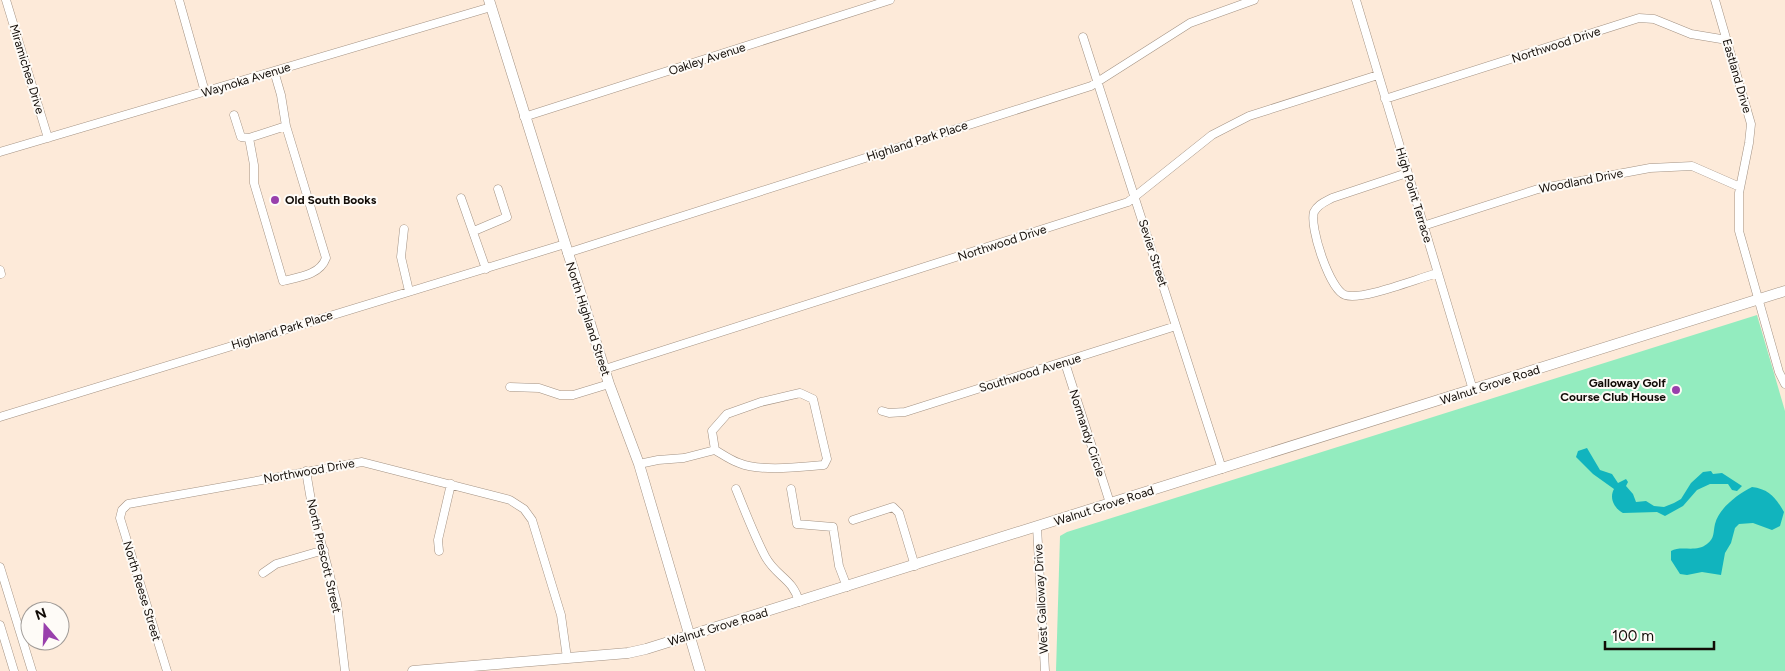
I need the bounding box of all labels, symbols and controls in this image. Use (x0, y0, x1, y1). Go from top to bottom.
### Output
street label: Miramichee Drive (7, 22, 47, 116)
street label: Northwood Drive (1510, 24, 1603, 66)
street label: Eastland Drive (1720, 37, 1754, 115)
street label: Oakley Avenue (667, 40, 748, 78)
street label: Waynoka Avenue (200, 60, 293, 100)
street label: Highland Park Place (865, 118, 970, 164)
street label: High Point Terrace (1393, 146, 1435, 245)
street label: Woodland Drive (1538, 166, 1625, 196)
place label: Old South Books (285, 193, 377, 207)
marker: Old South Books (269, 194, 281, 206)
street label: Sevier Street (1136, 218, 1171, 289)
street label: Northwood Drive (956, 222, 1049, 264)
street label: North Highland Street (563, 260, 613, 378)
street label: Highland Park Place (229, 308, 335, 352)
street label: Southwood Avenue (977, 351, 1083, 395)
street label: Walnut Grove Road (1438, 362, 1542, 408)
place label: Galloway Golf Course Club House (1560, 376, 1666, 404)
marker: Galloway Golf Course Club House (1670, 384, 1682, 396)
street label: Normandy Circle (1066, 388, 1108, 479)
street label: Northwood Drive (262, 456, 356, 486)
street label: Walnut Grove Road (1052, 483, 1156, 529)
street label: North Prescott Street (304, 498, 344, 615)
street label: North Reese Street (120, 539, 164, 643)
street label: West Galloway Drive (1031, 543, 1051, 654)
north arrow (20, 601, 70, 651)
text: N (33, 604, 49, 624)
street label: Walnut Grove Road (666, 605, 770, 649)
scale bar (1605, 618, 1714, 650)
text: 100 m (1612, 627, 1654, 645)

